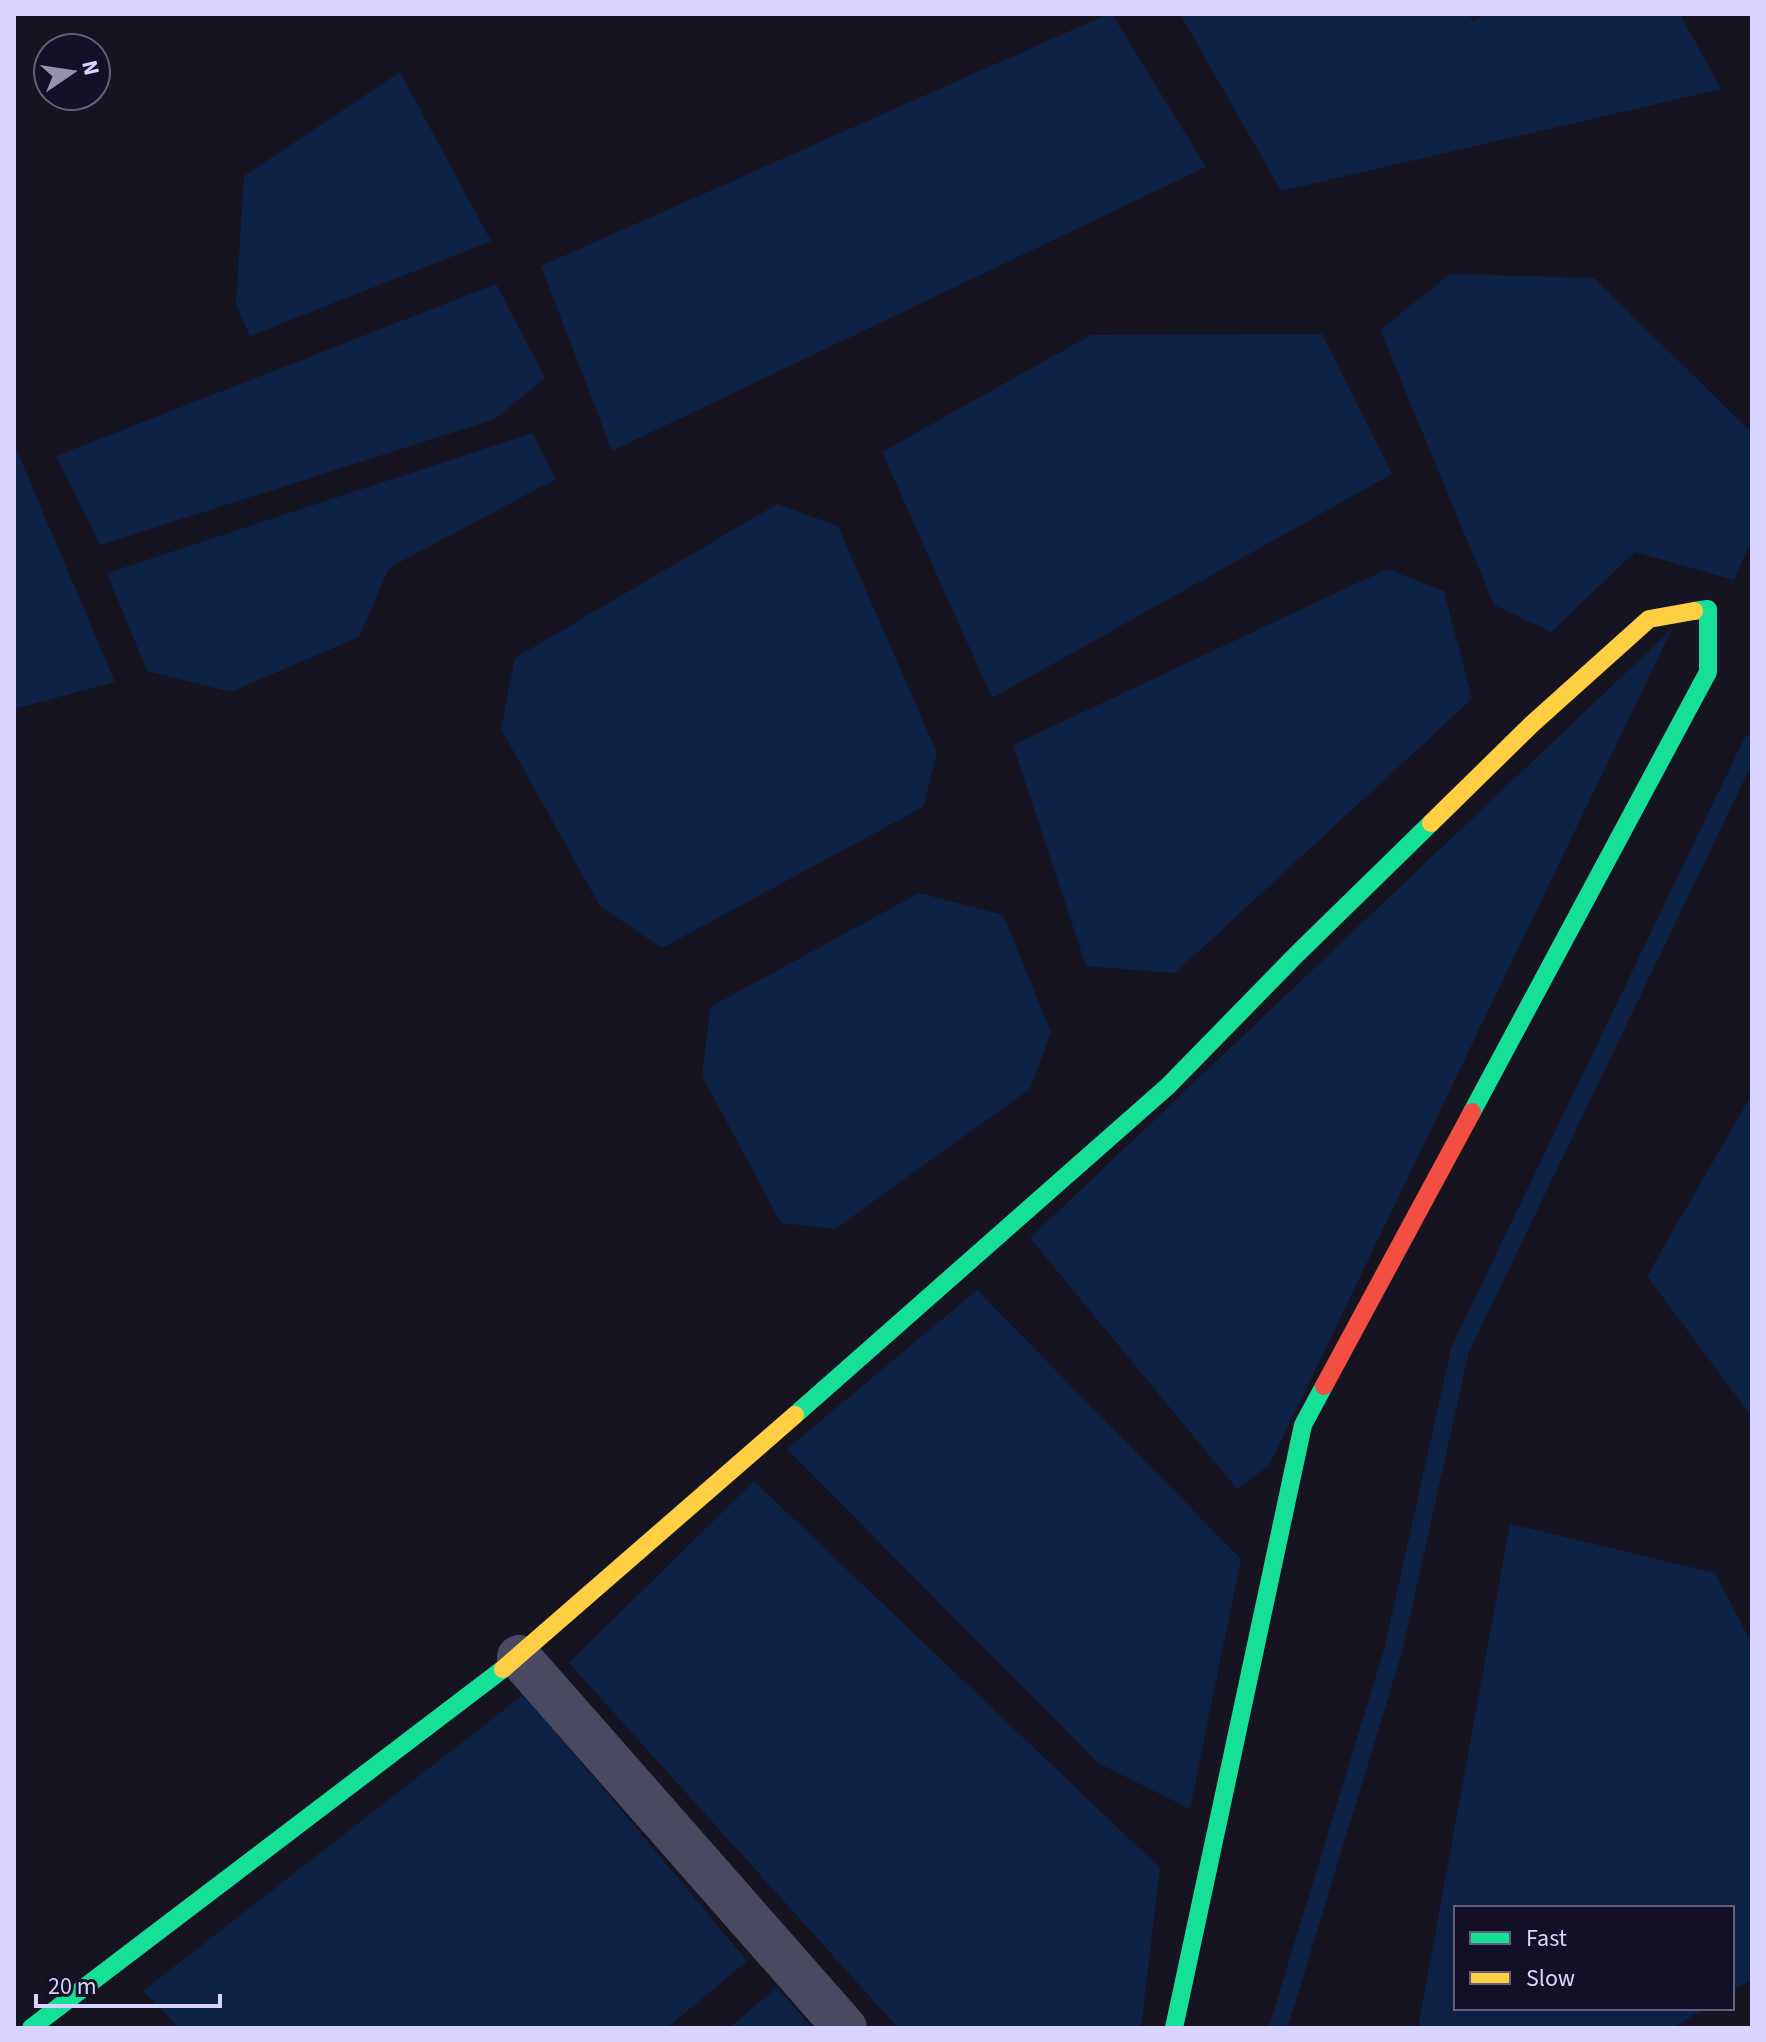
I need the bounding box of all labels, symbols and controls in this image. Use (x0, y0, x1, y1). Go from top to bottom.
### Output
north arrow (32, 32, 112, 112)
text: N (73, 57, 108, 78)
legend (1454, 1906, 1734, 2010)
text: Fast (1526, 1921, 1567, 1956)
scale bar (36, 1958, 220, 2008)
text: Slow (1526, 1961, 1575, 1996)
text: 20 m (48, 1969, 97, 2004)

